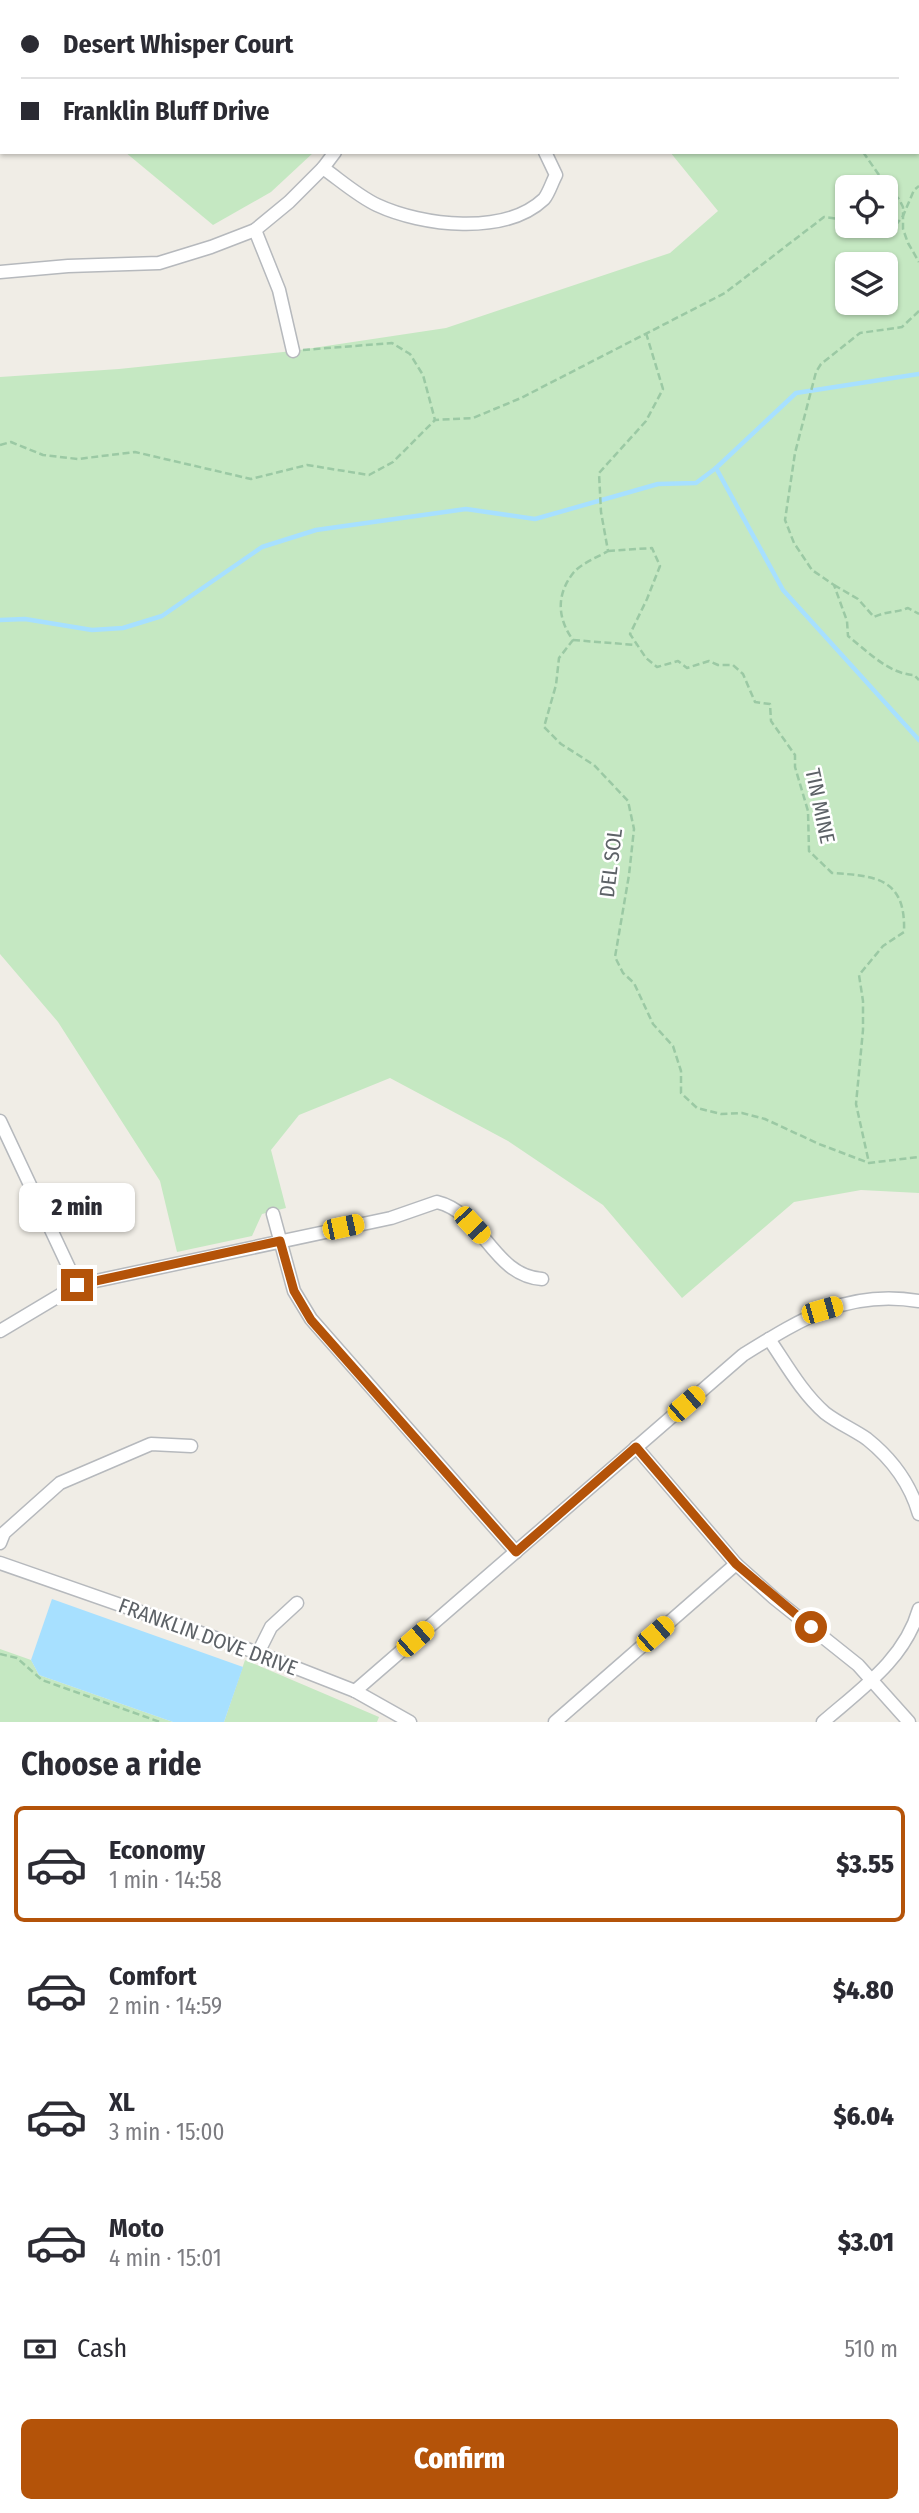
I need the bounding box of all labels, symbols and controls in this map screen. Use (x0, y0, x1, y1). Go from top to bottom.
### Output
text: Desert Whisper Court (63, 29, 294, 60)
text: Franklin Bluff Drive (63, 96, 270, 127)
map controls (835, 175, 898, 315)
button: locate (835, 175, 898, 238)
button: layers (835, 252, 898, 315)
street label: TIN MINE (799, 766, 841, 846)
street label: DEL SOL (594, 826, 628, 899)
callout: 2 min (19, 1184, 135, 1232)
text: 2 min (52, 1193, 102, 1221)
car (450, 1202, 495, 1248)
car (321, 1212, 366, 1242)
route end (61, 1269, 93, 1301)
car (799, 1294, 846, 1326)
car (664, 1382, 709, 1426)
street label: FRANKLIN DOVE DRIVE (115, 1593, 301, 1681)
route start (795, 1611, 827, 1643)
car (633, 1612, 678, 1656)
car (393, 1617, 438, 1661)
text: Choose a ride (21, 1745, 202, 1783)
icon: car (25, 1833, 88, 1896)
text: Economy (109, 1835, 205, 1866)
text: $3.55 (836, 1849, 894, 1880)
text: 1 min · 14:58 (109, 1866, 222, 1894)
icon: car (25, 1959, 88, 2022)
text: Comfort (109, 1961, 197, 1992)
text: $4.80 (833, 1975, 894, 2006)
text: 2 min · 14:59 (109, 1992, 222, 2020)
icon: car (25, 2085, 88, 2148)
text: XL (109, 2087, 135, 2118)
text: $6.04 (833, 2101, 894, 2132)
text: 3 min · 15:00 (109, 2118, 224, 2146)
icon: car (25, 2211, 88, 2274)
text: Moto (109, 2213, 164, 2244)
text: $3.01 (838, 2227, 894, 2258)
text: 4 min · 15:01 (109, 2244, 222, 2272)
icon: cash (21, 2330, 59, 2368)
text: Cash (77, 2333, 127, 2364)
text: 510 m (845, 2335, 898, 2363)
button: Confirm (21, 2419, 898, 2499)

